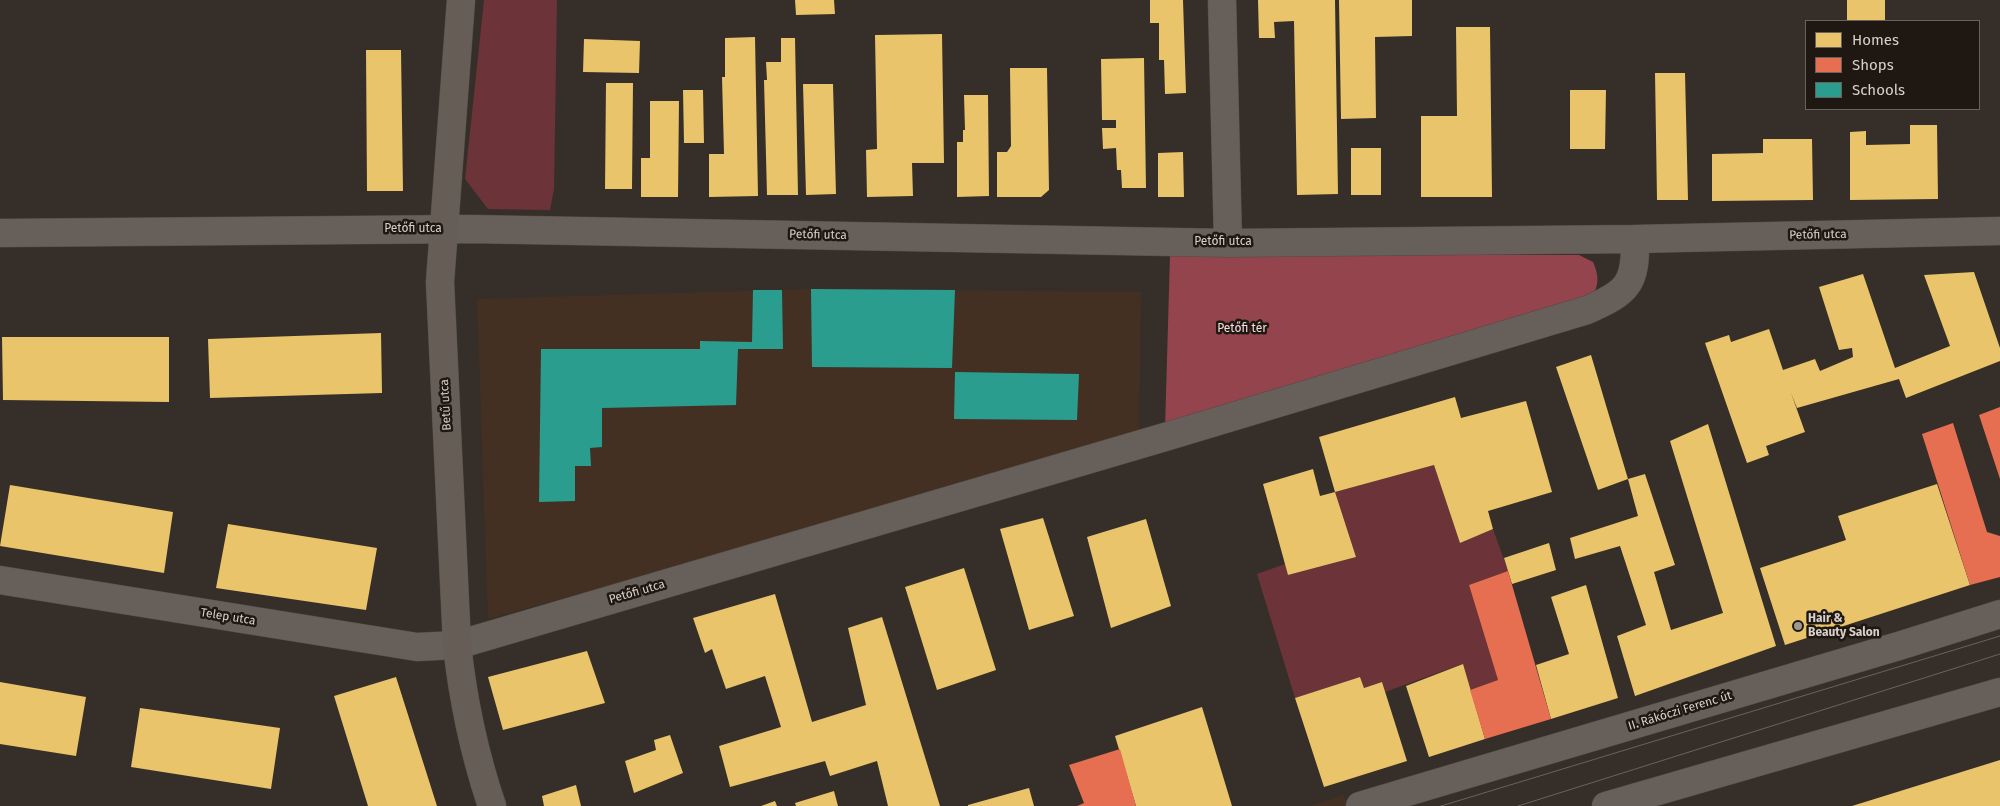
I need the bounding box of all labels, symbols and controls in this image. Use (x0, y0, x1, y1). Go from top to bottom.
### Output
legend (1805, 20, 1980, 110)
text: Homes (1852, 31, 1899, 49)
text: Shops (1852, 56, 1894, 74)
text: Schools (1852, 81, 1905, 99)
street label: Petőfi utca (384, 222, 442, 236)
street label: Petőfi utca (789, 227, 847, 243)
street label: Petőfi utca (1789, 227, 1847, 243)
street label: Petőfi utca (1194, 235, 1252, 249)
park label: Petőfi tér (1217, 322, 1267, 336)
street label: Betű utca (437, 379, 455, 431)
street label: Petőfi utca (607, 577, 667, 607)
street label: Telep utca (199, 606, 257, 628)
place label: Hair & Beauty Salon (1808, 612, 1880, 640)
marker: Hair & Beauty Salon (1792, 620, 1804, 632)
street label: II. Rákóczi Ferenc út (1627, 688, 1733, 734)

